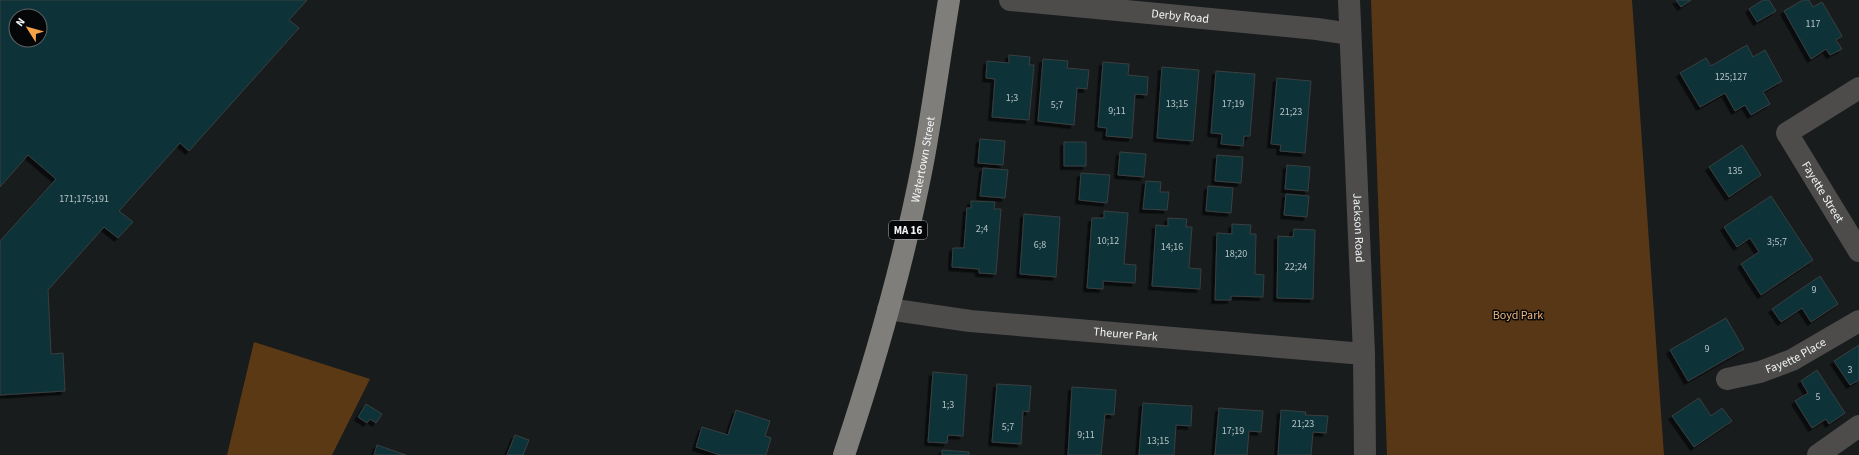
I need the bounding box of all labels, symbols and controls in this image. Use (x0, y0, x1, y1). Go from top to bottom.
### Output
street label: Derby Road (1151, 5, 1210, 27)
north arrow (8, 8, 48, 48)
text: N (12, 15, 29, 30)
house number: 117 (1806, 17, 1820, 31)
house number: 125;127 (1715, 70, 1747, 84)
house number: 1;3 (1006, 91, 1018, 105)
house number: 13;15 (1166, 97, 1188, 111)
house number: 17;19 (1222, 97, 1244, 111)
house number: 5;7 (1051, 98, 1063, 112)
house number: 9;11 (1108, 104, 1126, 118)
house number: 21;23 (1280, 105, 1302, 119)
street label: Watertown Street (906, 115, 939, 204)
street label: Fayette Street (1798, 158, 1848, 226)
house number: 135 (1728, 164, 1742, 178)
house number: 171;175;191 (59, 192, 109, 206)
street label: Jackson Road (1349, 193, 1369, 263)
road number: MA 16 (889, 221, 927, 239)
house number: 2;4 (976, 222, 988, 236)
house number: 10;12 (1097, 234, 1119, 248)
house number: 3;5;7 (1767, 235, 1787, 249)
house number: 6;8 (1034, 238, 1046, 252)
house number: 14;16 (1161, 240, 1183, 254)
house number: 18;20 (1225, 247, 1247, 261)
house number: 22;24 (1285, 260, 1307, 274)
house number: 9 (1812, 283, 1817, 297)
park label: Boyd Park (1493, 307, 1543, 324)
street label: Theurer Park (1093, 323, 1158, 345)
street label: Fayette Place (1763, 333, 1829, 378)
house number: 9 (1705, 342, 1710, 356)
house number: 3 (1848, 363, 1853, 377)
house number: 5 (1816, 390, 1821, 404)
house number: 1;3 (942, 398, 954, 412)
house number: 21;23 (1292, 417, 1314, 431)
house number: 5;7 (1002, 420, 1014, 434)
house number: 17;19 (1222, 424, 1244, 438)
house number: 9;11 (1077, 428, 1095, 442)
house number: 13;15 (1147, 434, 1169, 448)

